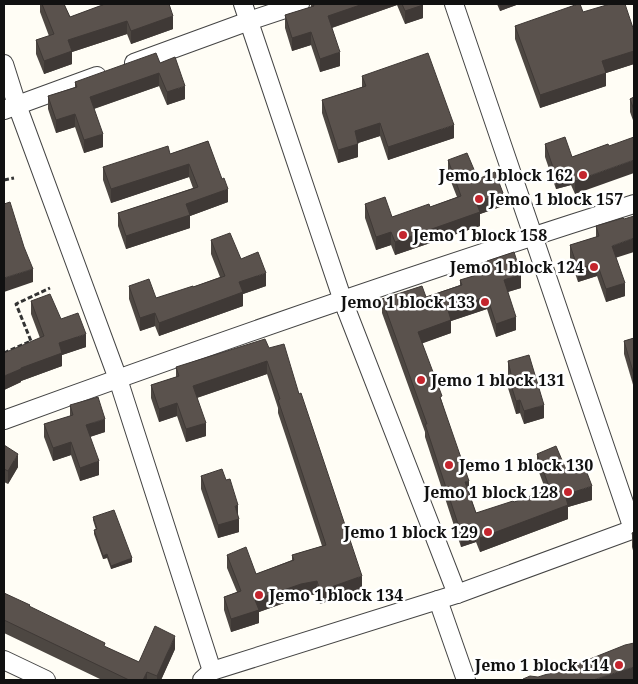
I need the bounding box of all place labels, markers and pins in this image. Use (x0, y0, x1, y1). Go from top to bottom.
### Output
place label: Jemo 1 block 162 (438, 164, 573, 186)
marker: Jemo 1 block 162 (577, 169, 589, 181)
place label: Jemo 1 block 157 (488, 188, 623, 210)
marker: Jemo 1 block 157 (473, 193, 485, 205)
place label: Jemo 1 block 158 (412, 224, 547, 246)
marker: Jemo 1 block 158 (397, 229, 409, 241)
place label: Jemo 1 block 124 (449, 256, 584, 278)
marker: Jemo 1 block 124 (588, 261, 600, 273)
place label: Jemo 1 block 133 (340, 291, 475, 313)
marker: Jemo 1 block 133 (479, 296, 491, 308)
place label: Jemo 1 block 131 (430, 369, 565, 391)
marker: Jemo 1 block 131 (415, 374, 427, 386)
place label: Jemo 1 block 130 (458, 454, 593, 476)
marker: Jemo 1 block 130 (443, 459, 455, 471)
place label: Jemo 1 block 128 (423, 481, 558, 503)
marker: Jemo 1 block 128 (562, 486, 574, 498)
place label: Jemo 1 block 129 (343, 521, 478, 543)
marker: Jemo 1 block 129 (482, 526, 494, 538)
place label: Jemo 1 block 134 (268, 584, 403, 606)
marker: Jemo 1 block 134 (253, 589, 265, 601)
place label: Jemo 1 block 114 (474, 654, 609, 676)
marker: Jemo 1 block 114 (613, 659, 625, 671)

